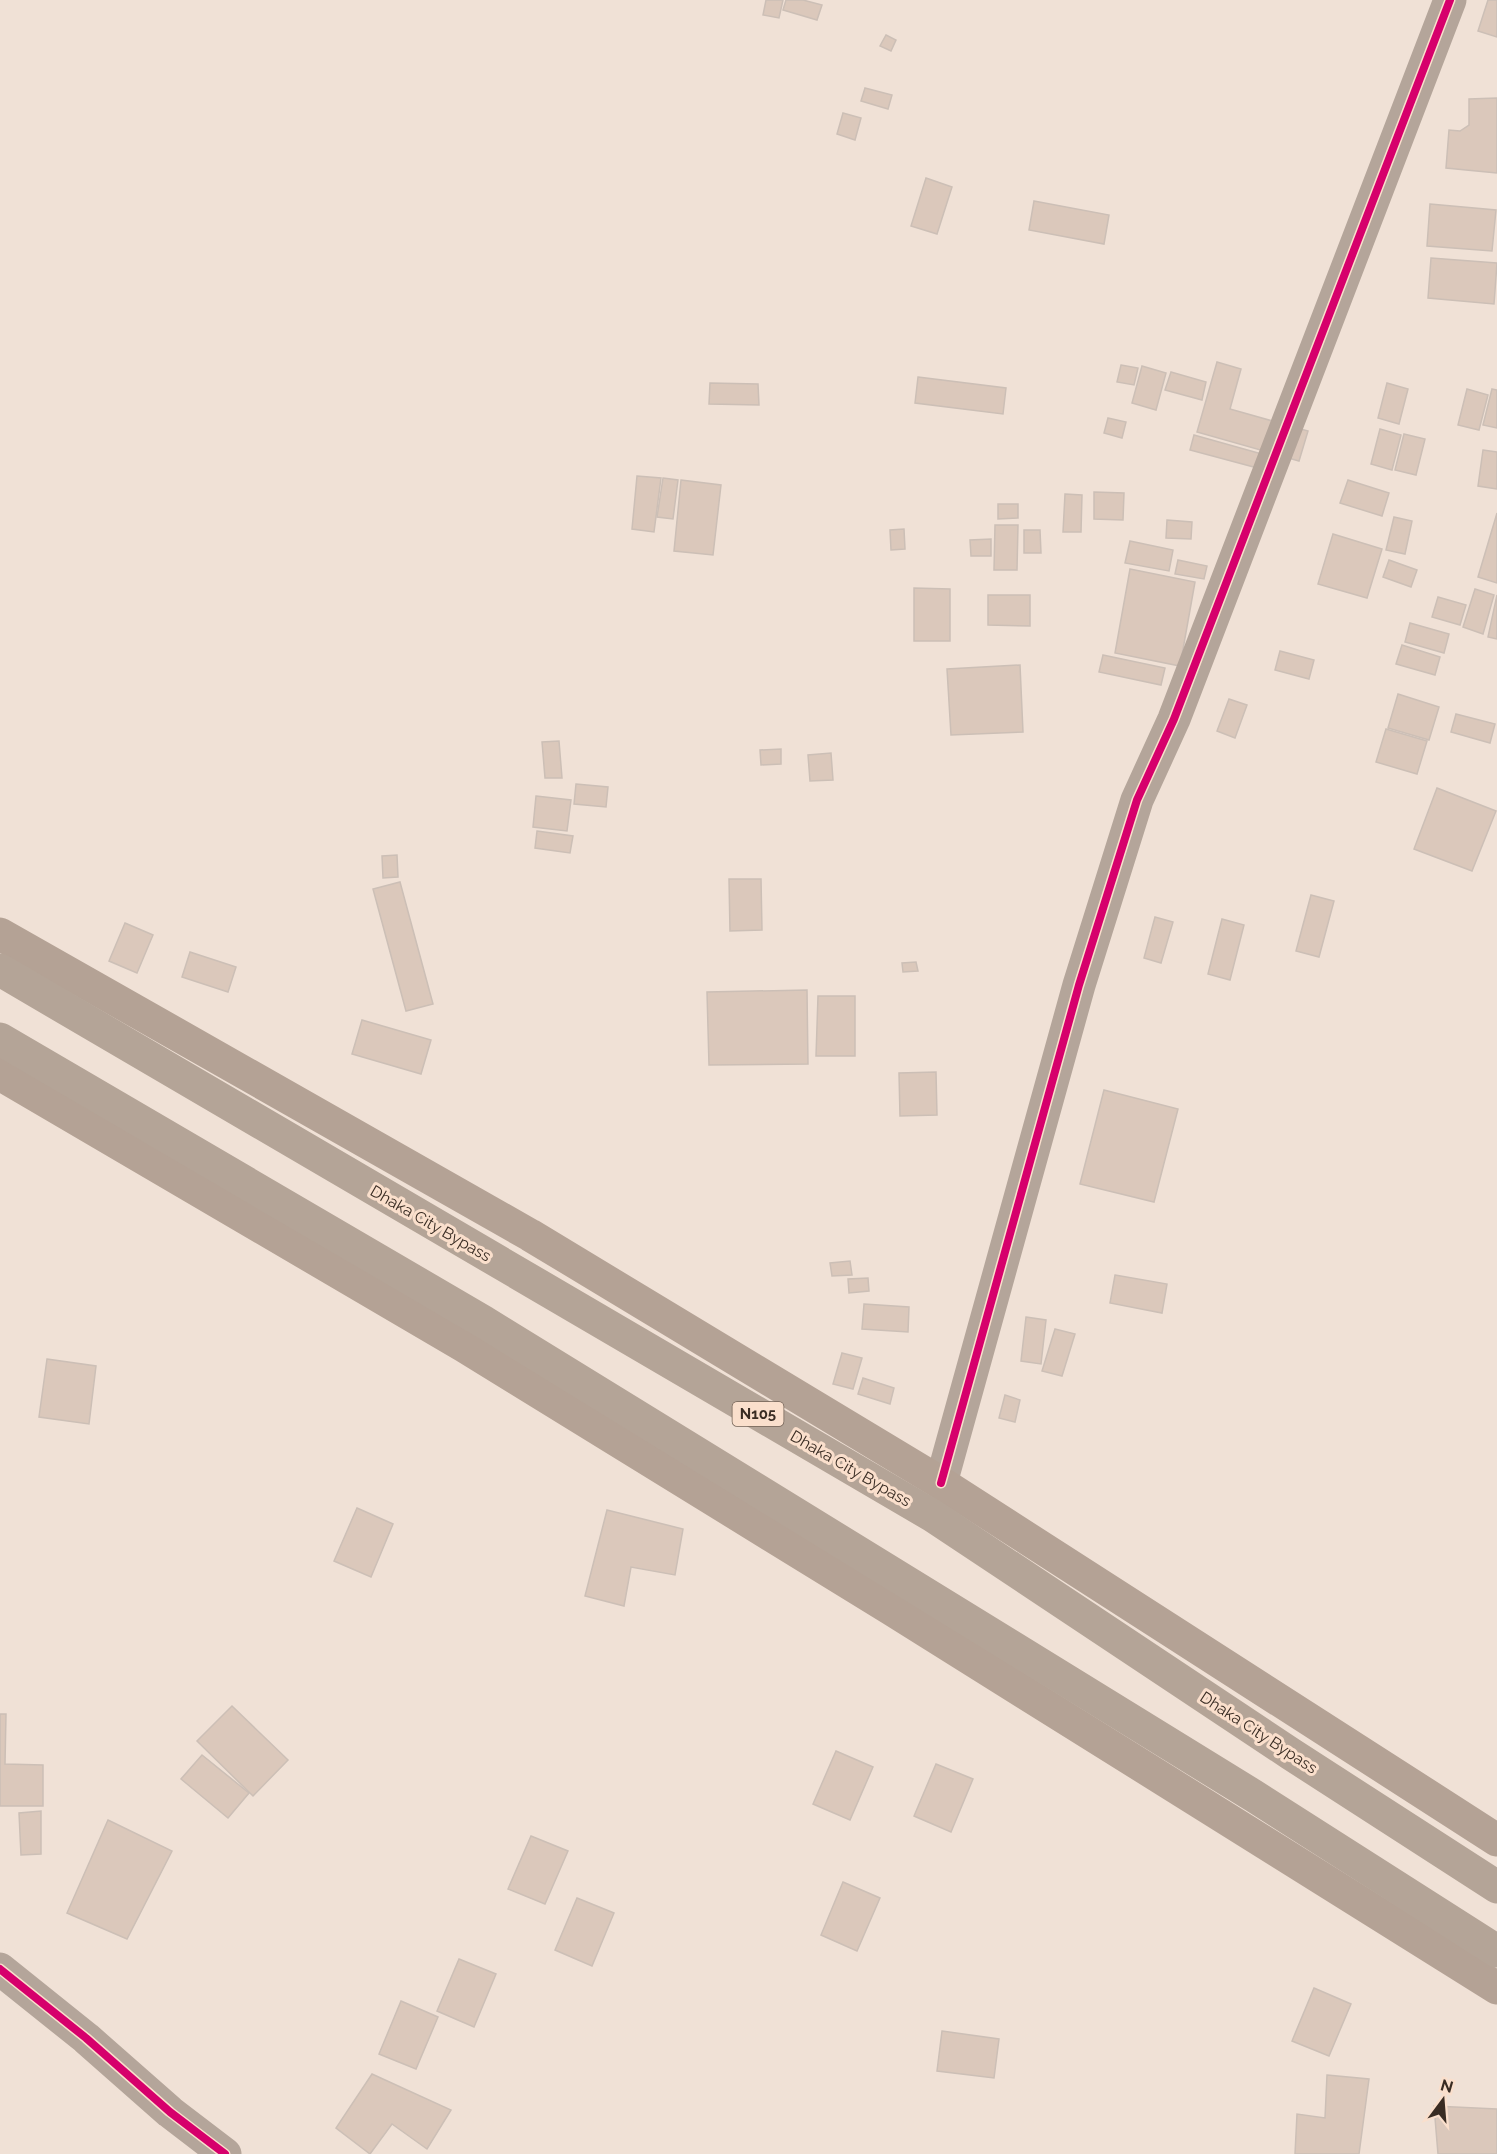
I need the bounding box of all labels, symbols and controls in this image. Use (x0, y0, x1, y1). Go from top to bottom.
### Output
street label: Dhaka City Bypass (367, 1181, 495, 1266)
road number: N105 (732, 1402, 783, 1426)
street label: Dhaka City Bypass (787, 1426, 915, 1511)
street label: Dhaka City Bypass (1196, 1687, 1321, 1778)
north arrow (1413, 2070, 1473, 2130)
text: N (1439, 2075, 1455, 2097)

